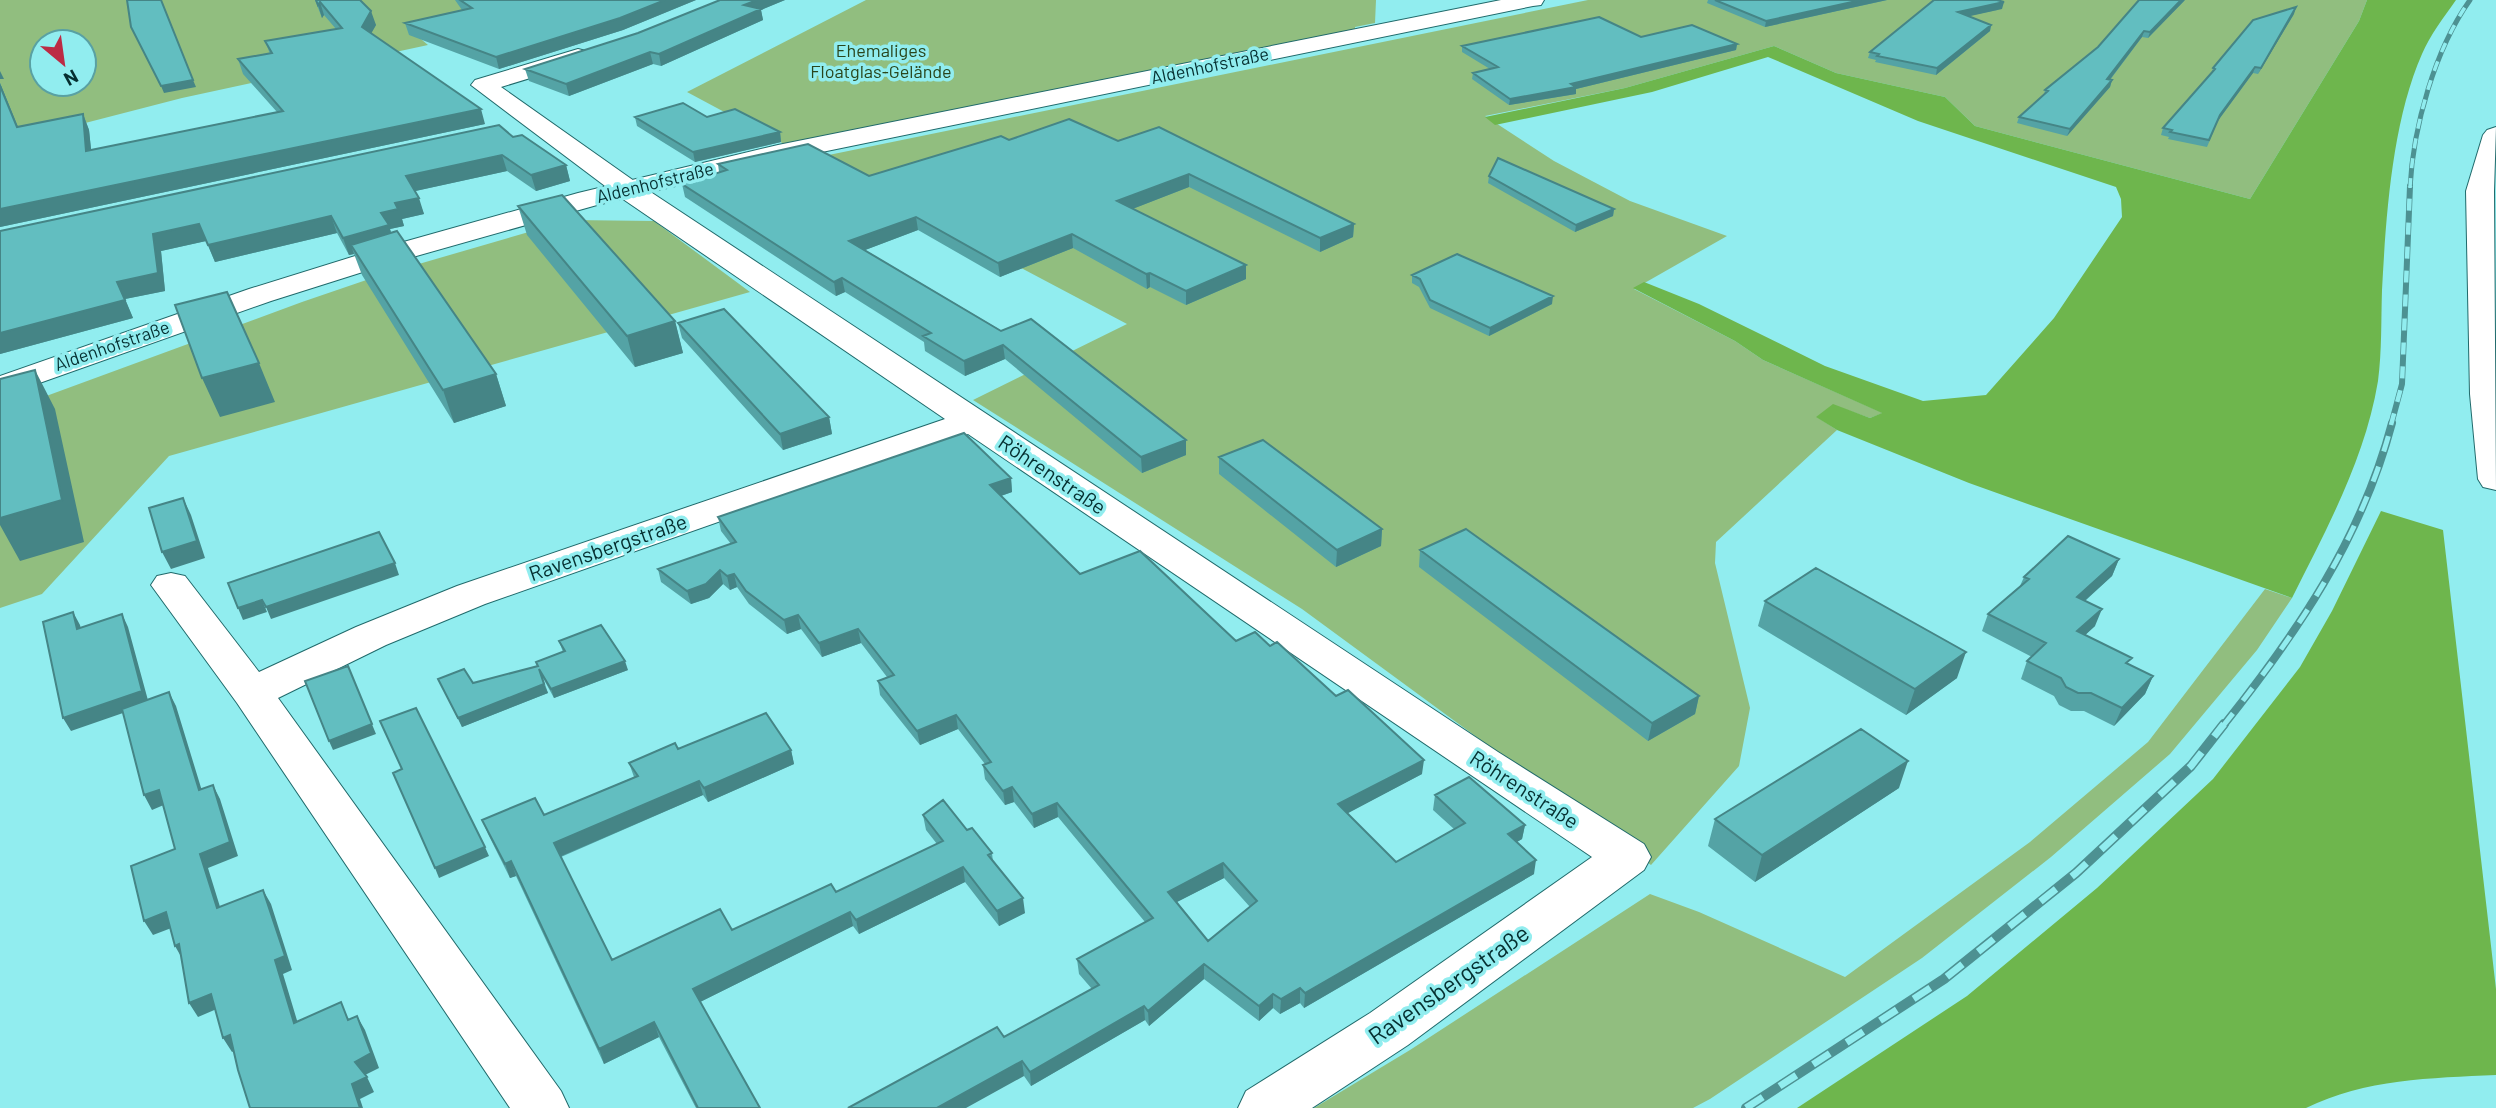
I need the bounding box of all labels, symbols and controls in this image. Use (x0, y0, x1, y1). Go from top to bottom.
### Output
north arrow (28, 28, 98, 98)
park label: Ehemaliges Floatglas-Gelände (810, 39, 952, 82)
street label: Aldenhofstraße (1149, 42, 1271, 88)
text: N (60, 65, 83, 91)
street label: Aldenhofstraße (594, 157, 716, 207)
street label: Aldenhofstraße (51, 315, 172, 375)
street label: Röhrenstraße (994, 429, 1111, 519)
street label: Ravensbergstraße (525, 508, 690, 585)
street label: Röhrenstraße (1466, 744, 1584, 833)
street label: Ravensbergstraße (1362, 918, 1534, 1050)

